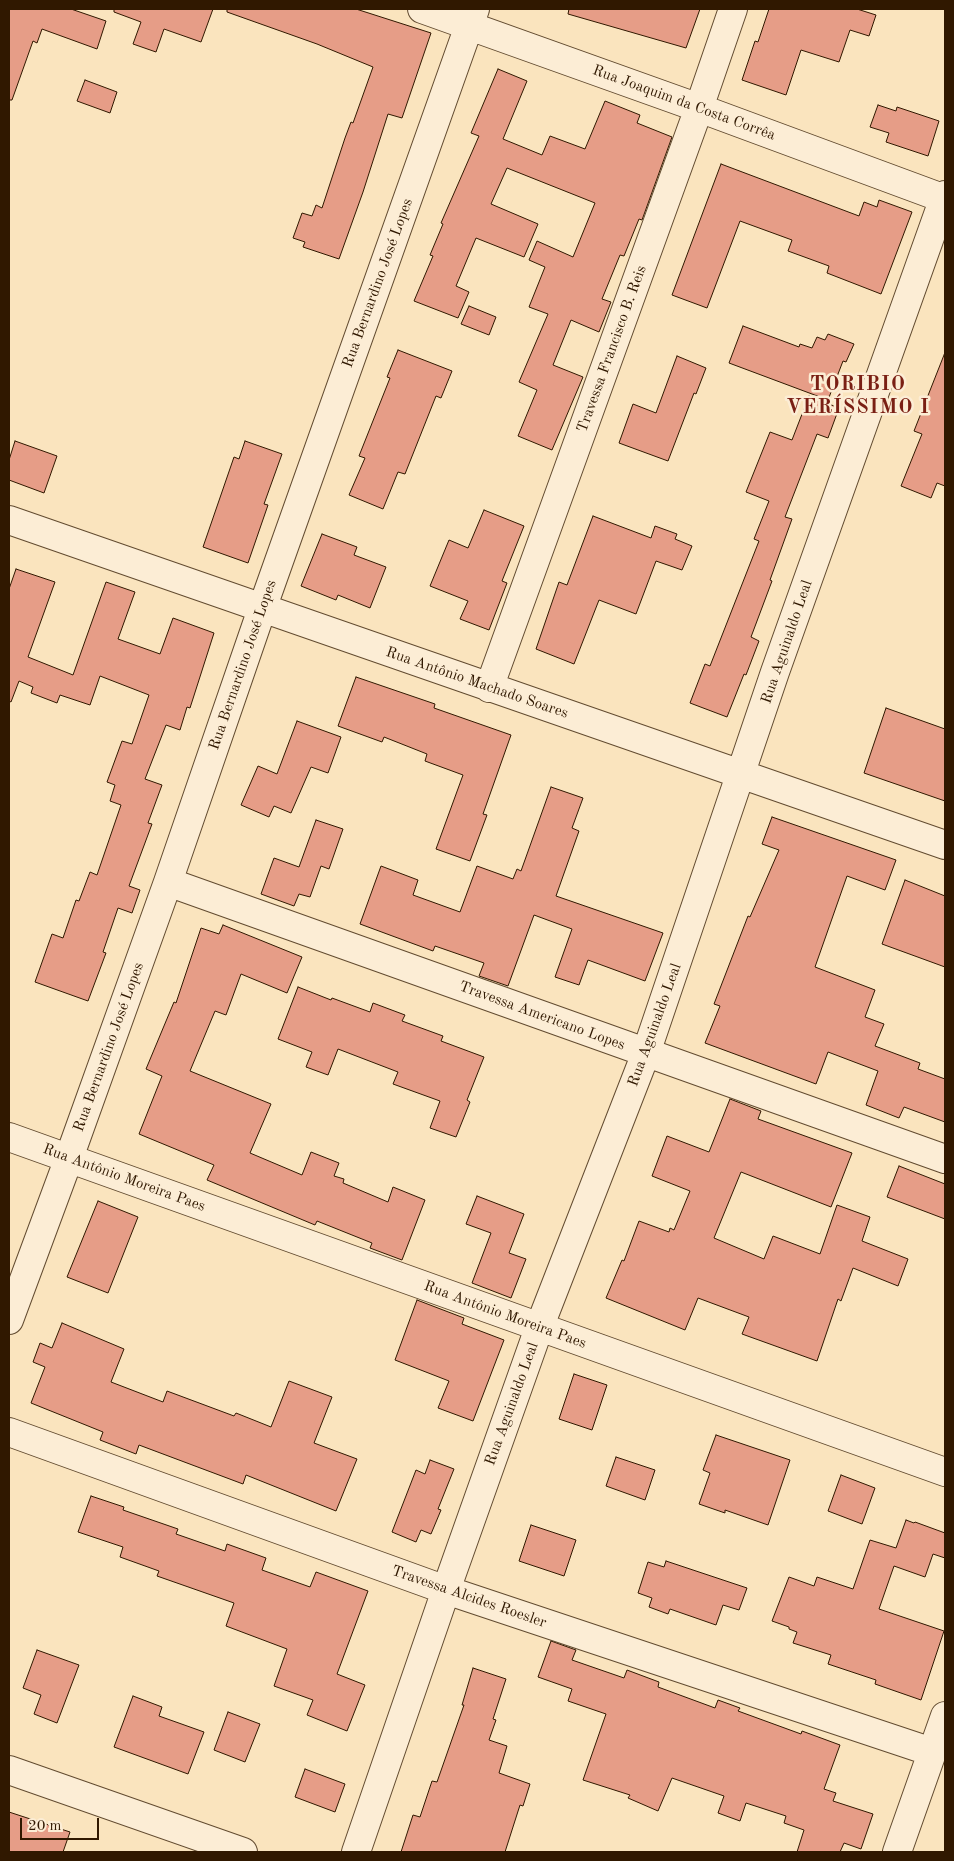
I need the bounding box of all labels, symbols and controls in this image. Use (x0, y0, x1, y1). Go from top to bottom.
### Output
street label: Rua Joaquim da Costa Corrêa (590, 61, 778, 145)
street label: Rua Bernardino José Lopes (339, 196, 417, 370)
street label: Travessa Francisco B. Reis (573, 263, 651, 435)
district label: TORIBIO VERÍSSIMO I (785, 373, 931, 420)
street label: Rua Bernardino José Lopes (205, 578, 281, 752)
street label: Rua Aguinaldo Leal (757, 578, 817, 706)
street label: Rua Antônio Machado Soares (383, 643, 571, 723)
street label: Rua Bernardino José Lopes (70, 960, 148, 1134)
street label: Rua Aguinaldo Leal (624, 961, 686, 1089)
street label: Travessa Americano Lopes (457, 978, 627, 1054)
street label: Rua Antônio Moreira Paes (40, 1140, 208, 1216)
street label: Rua Antônio Moreira Paes (421, 1277, 589, 1353)
street label: Rua Aguinaldo Leal (481, 1340, 543, 1468)
street label: Travessa Alcides Roesler (389, 1562, 549, 1632)
scale bar (22, 1808, 101, 1840)
text: 20 m (28, 1819, 62, 1834)

